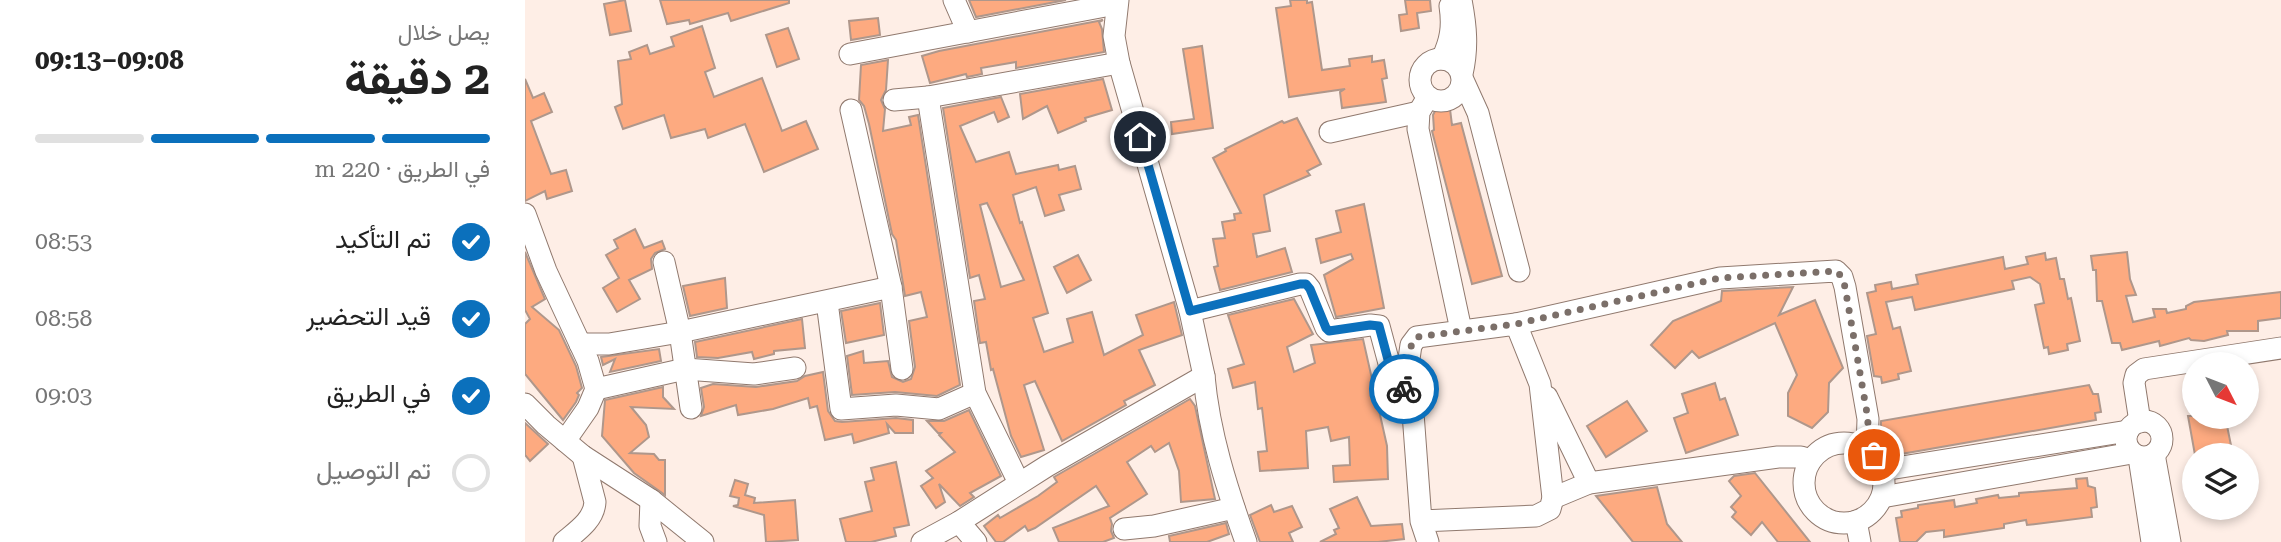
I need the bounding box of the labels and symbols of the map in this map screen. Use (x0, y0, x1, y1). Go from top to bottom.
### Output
pin (1110, 107, 1170, 167)
north arrow (2182, 352, 2259, 429)
courier (1369, 354, 1439, 424)
pin (1844, 425, 1904, 485)

